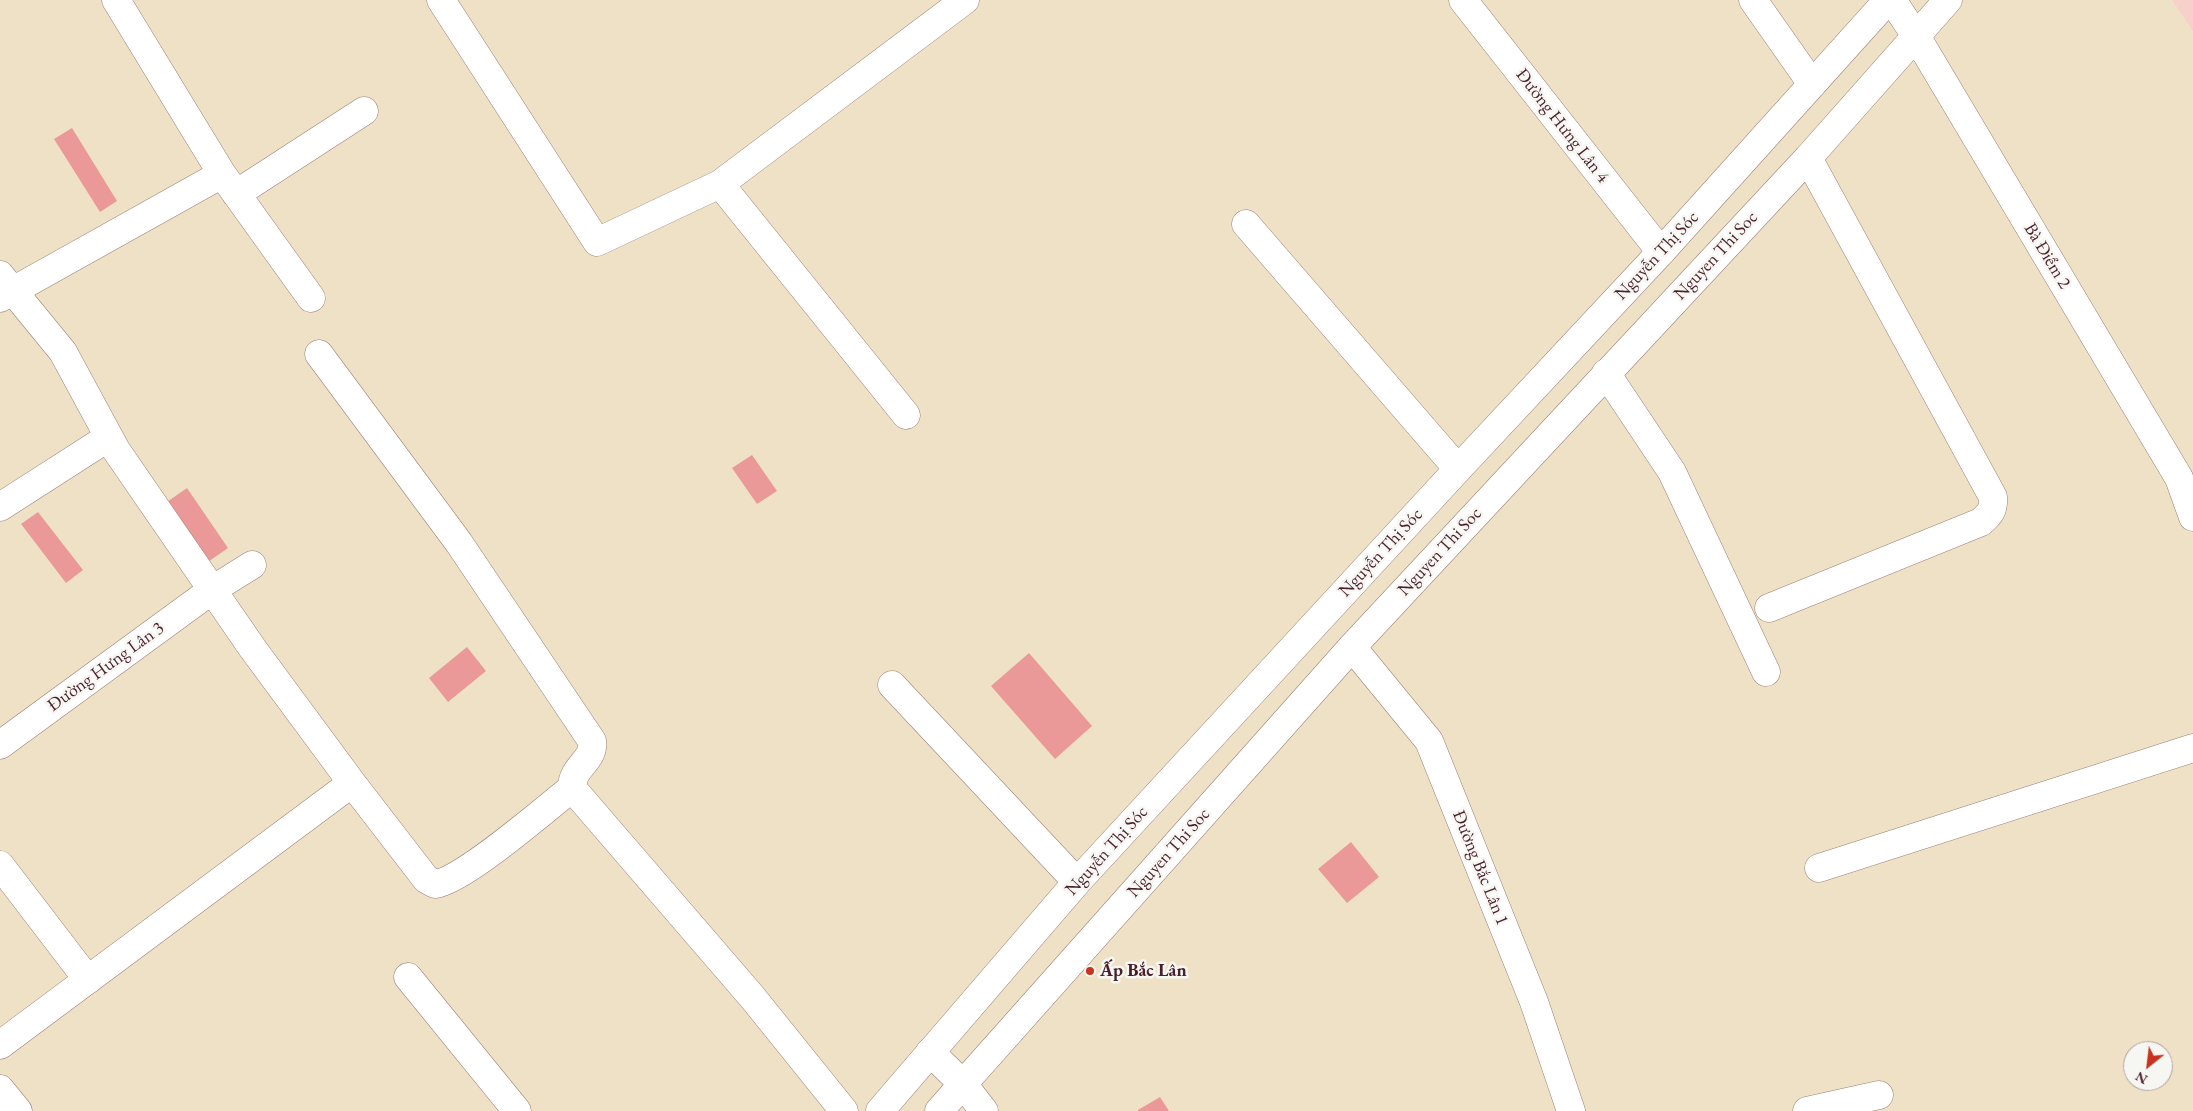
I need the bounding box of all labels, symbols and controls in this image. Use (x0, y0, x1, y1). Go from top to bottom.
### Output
street label: Đường Hưng Lân 4 (1511, 65, 1613, 187)
street label: Nguyễn Thị Sóc (1611, 207, 1703, 305)
street label: Nguyen Thi Soc (1670, 207, 1762, 305)
street label: Bà Điểm 2 (2019, 219, 2075, 293)
street label: Nguyen Thi Soc (1394, 503, 1486, 601)
street label: Nguyễn Thị Sóc (1335, 504, 1427, 602)
street label: Đường Hưng Lân 3 (44, 617, 168, 717)
street label: Nguyễn Thị Sóc (1061, 802, 1153, 900)
street label: Nguyen Thi Soc (1123, 804, 1215, 902)
street label: Đường Bắc Lân 1 (1447, 807, 1513, 929)
place label: Ấp Bắc Lân (1100, 960, 1187, 982)
marker: Ấp Bắc Lân (1084, 965, 1096, 977)
north arrow (2123, 1041, 2173, 1091)
text: N (2132, 1068, 2151, 1089)

